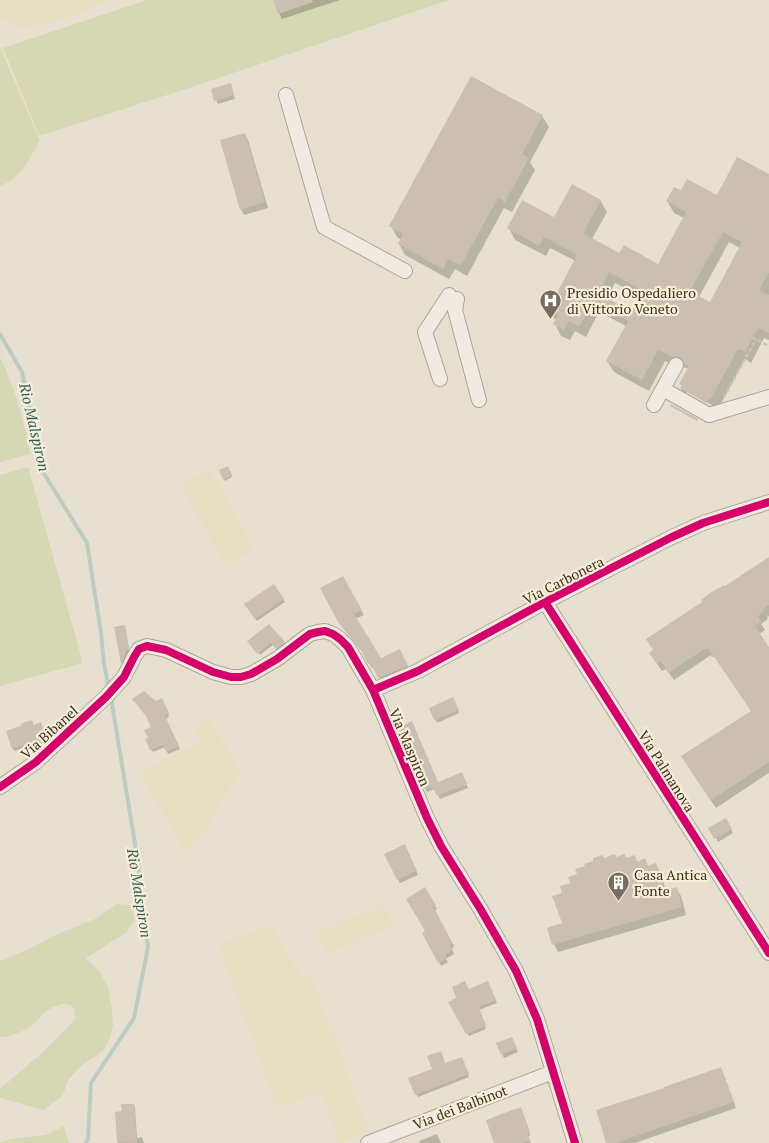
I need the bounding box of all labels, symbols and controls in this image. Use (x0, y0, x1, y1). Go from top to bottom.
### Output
place label: Presidio Ospedaliero di Vittorio Veneto (567, 283, 696, 318)
hospital icon: Presidio Ospedaliero di Vittorio Veneto (539, 288, 563, 319)
water label: Rio Malspiron (15, 380, 55, 473)
street label: Via Carbonera (519, 551, 607, 609)
street label: Via Bibanel (16, 701, 82, 763)
street label: Via Maspiron (385, 705, 435, 790)
street label: Via Palmanova (634, 727, 700, 815)
water label: Rio Malspiron (123, 846, 157, 939)
place label: Casa Antica Fonte (634, 865, 707, 900)
building icon: Casa Antica Fonte (606, 870, 630, 901)
street label: Via dei Balbinot (410, 1080, 511, 1134)

